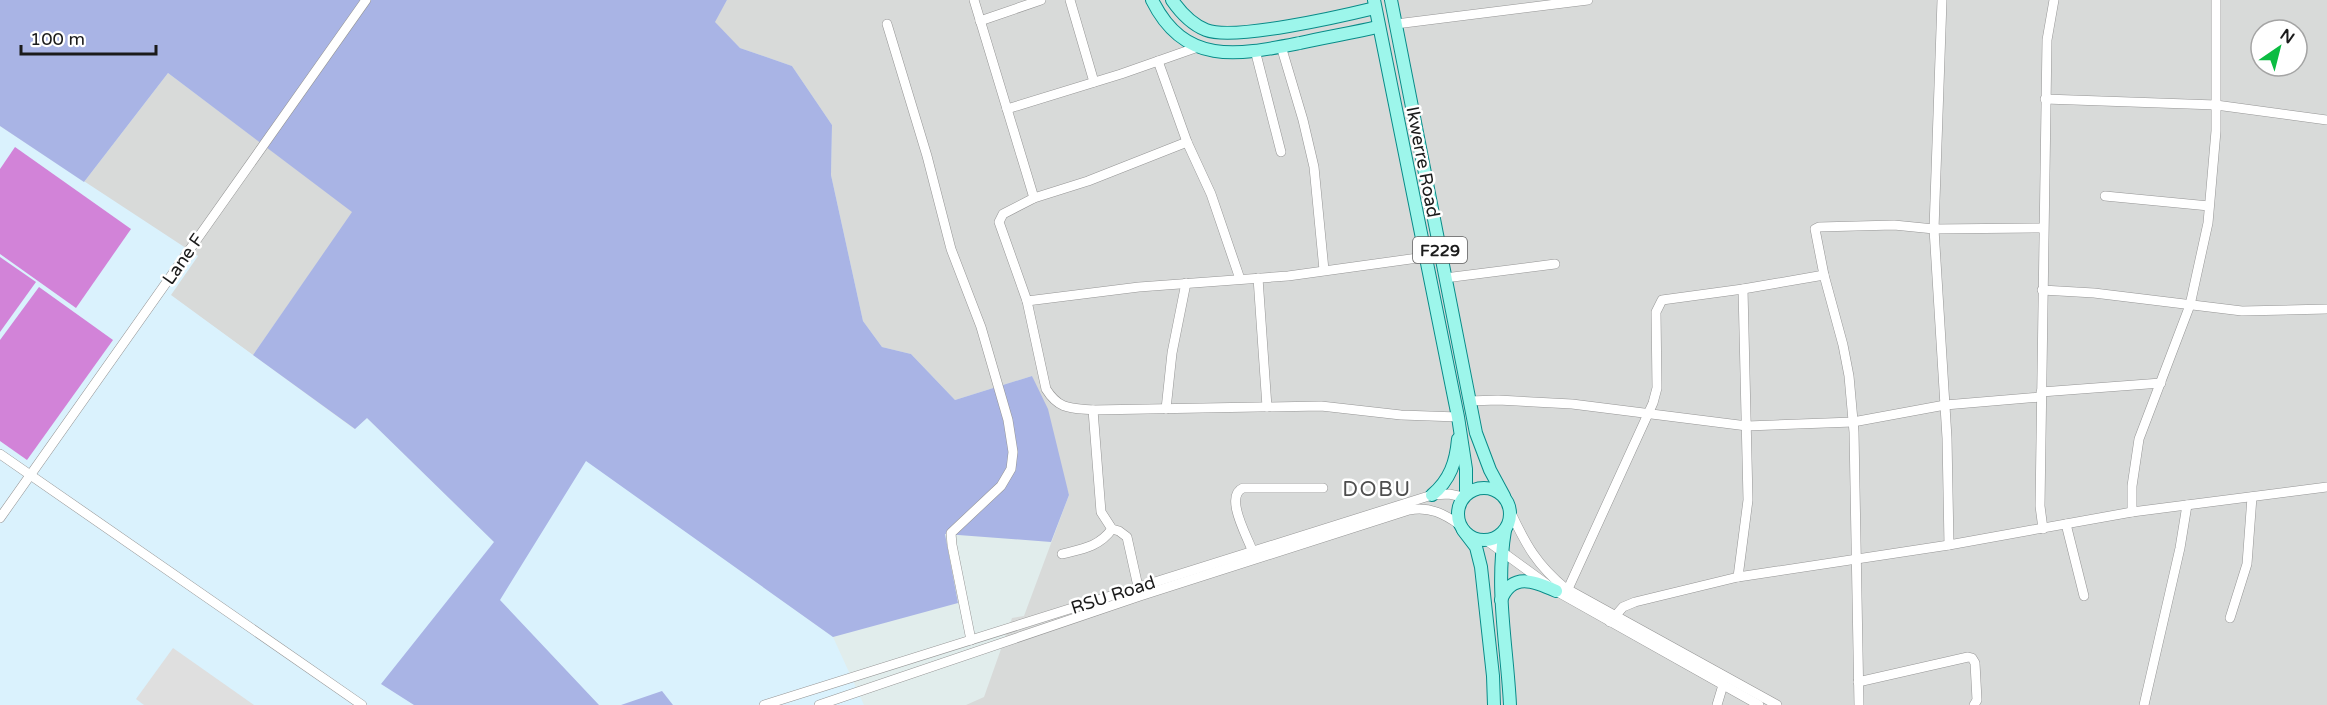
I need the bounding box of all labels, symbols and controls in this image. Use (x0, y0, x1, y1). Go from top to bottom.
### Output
scale bar (21, 18, 156, 56)
north arrow (2249, 18, 2309, 78)
text: N (2276, 25, 2298, 48)
text: 100 m (30, 28, 85, 50)
street label: Ikwerre Road (1401, 105, 1445, 219)
street label: Lane F (158, 229, 208, 289)
road number: F229 (1413, 237, 1467, 263)
district label: DOBU (1342, 477, 1412, 502)
street label: RSU Road (1068, 571, 1158, 619)

